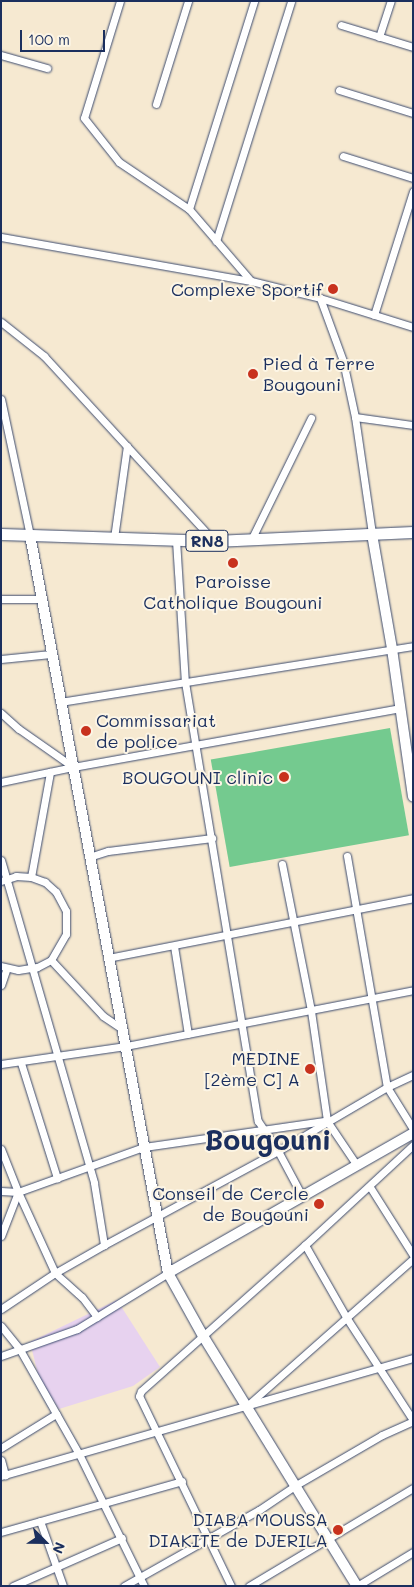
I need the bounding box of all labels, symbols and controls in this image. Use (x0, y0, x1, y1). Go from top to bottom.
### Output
scale bar (22, 20, 108, 52)
text: 100 m (28, 29, 70, 49)
place label: Complexe Sportif (171, 278, 323, 300)
marker: Complexe Sportif (327, 283, 339, 295)
place label: Pied à Terre Bougouni (263, 353, 375, 396)
marker: Pied à Terre Bougouni (247, 368, 259, 380)
road number: RN8 (184, 528, 230, 554)
marker: Paroisse Catholique Bougouni (227, 557, 239, 569)
place label: Paroisse Catholique Bougouni (143, 571, 323, 614)
place label: Commissariat de police (96, 710, 216, 752)
marker: Commissariat de police (80, 725, 92, 737)
place label: BOUGOUNI clinic (122, 766, 273, 788)
marker: BOUGOUNI clinic (277, 770, 291, 784)
place label: MEDINE [2ème C] A (204, 1048, 300, 1090)
marker: MEDINE [2ème C] A (304, 1063, 316, 1075)
district label: Bougouni (204, 1122, 332, 1156)
place label: Conseil de Cercle de Bougouni (152, 1183, 309, 1226)
marker: Conseil de Cercle de Bougouni (313, 1198, 325, 1210)
place label: DIABA MOUSSA DIAKITE de DJERILA (148, 1509, 328, 1552)
north arrow (20, 1517, 70, 1567)
marker: DIABA MOUSSA DIAKITE de DJERILA (332, 1524, 344, 1536)
text: N (48, 1539, 70, 1557)

